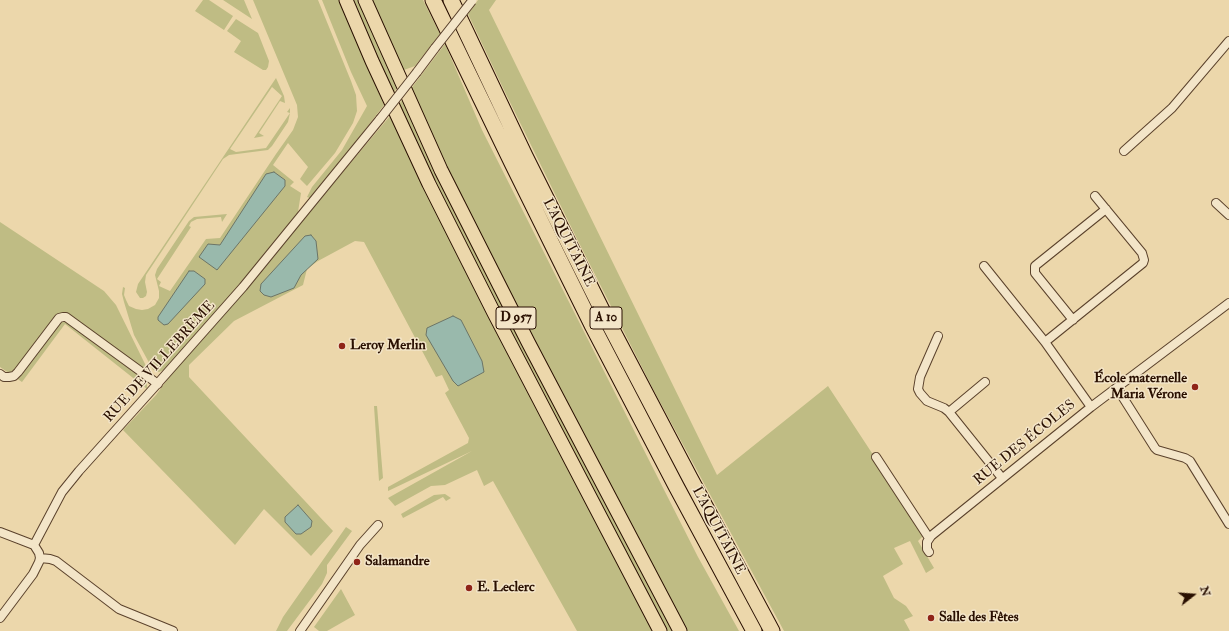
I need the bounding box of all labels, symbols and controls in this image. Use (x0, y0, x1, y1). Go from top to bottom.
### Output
street label: L'AQUITAINE (539, 196, 597, 290)
street label: RUE DE VILLEBRÈME (101, 298, 219, 426)
road number: D 957 (496, 307, 536, 329)
road number: A 10 (590, 307, 622, 329)
place label: Leroy Merlin (350, 338, 426, 354)
marker: Leroy Merlin (337, 341, 347, 351)
place label: École maternelle Maria Vérone (1094, 371, 1187, 404)
marker: École maternelle Maria Vérone (1190, 382, 1200, 392)
street label: RUE DES ÉCOLES (971, 397, 1079, 489)
street label: L'AQUITAINE (688, 484, 748, 578)
place label: Salamandre (365, 554, 430, 570)
marker: Salamandre (352, 557, 362, 567)
north arrow (1173, 575, 1213, 615)
place label: E. Leclerc (477, 580, 535, 596)
marker: E. Leclerc (464, 583, 474, 593)
text: N (1197, 585, 1213, 598)
place label: Salle des Fêtes (939, 610, 1018, 626)
marker: Salle des Fêtes (926, 613, 936, 623)

